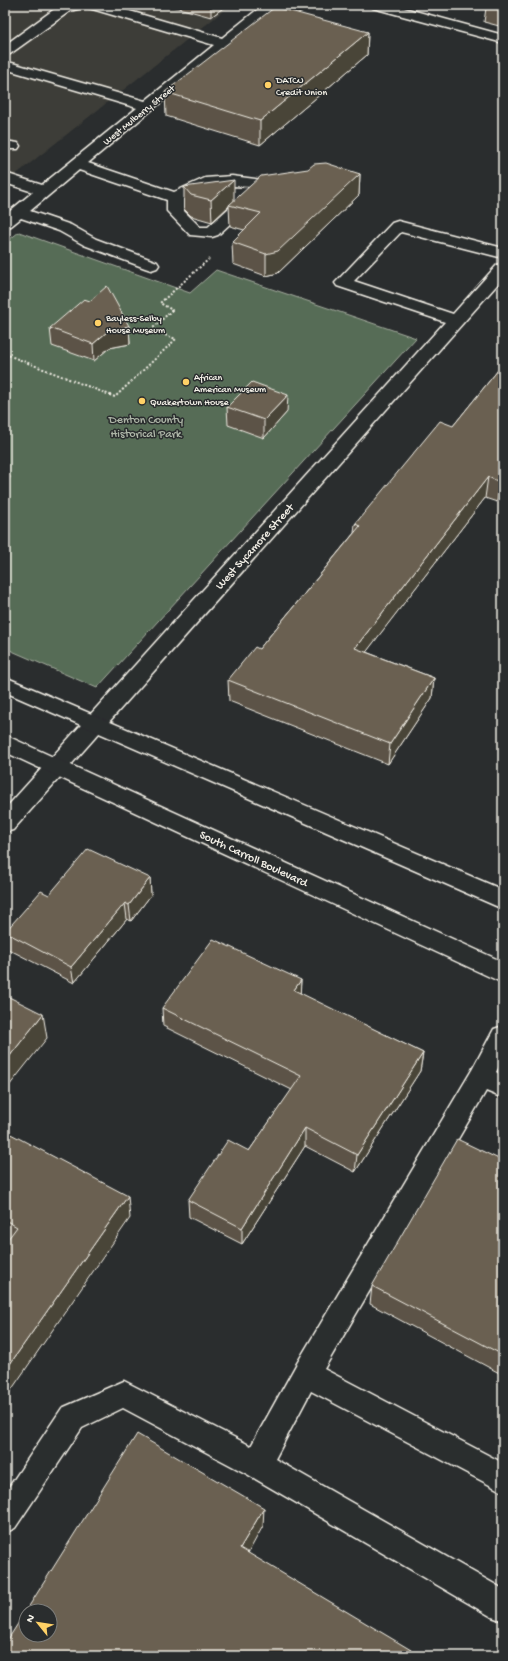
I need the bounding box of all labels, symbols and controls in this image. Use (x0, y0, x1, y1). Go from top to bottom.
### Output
place label: DATCU Credit Union (275, 75, 327, 99)
marker: DATCU Credit Union (263, 80, 273, 90)
street label: West Mulberry Street (101, 82, 178, 148)
place label: Bayless-Selby House Museum (105, 313, 165, 337)
marker: Bayless-Selby House Museum (93, 318, 103, 328)
place label: African American Museum (194, 372, 266, 396)
marker: African American Museum (181, 377, 191, 387)
marker: Quakertown House (137, 396, 147, 406)
place label: Quakertown House (150, 397, 230, 409)
park label: Denton County Historical Park (108, 414, 183, 442)
street label: West Sycamore Street (213, 501, 298, 593)
street label: South Carroll Boulevard (197, 829, 310, 891)
north arrow (18, 1603, 58, 1643)
text: N (24, 1613, 38, 1625)

